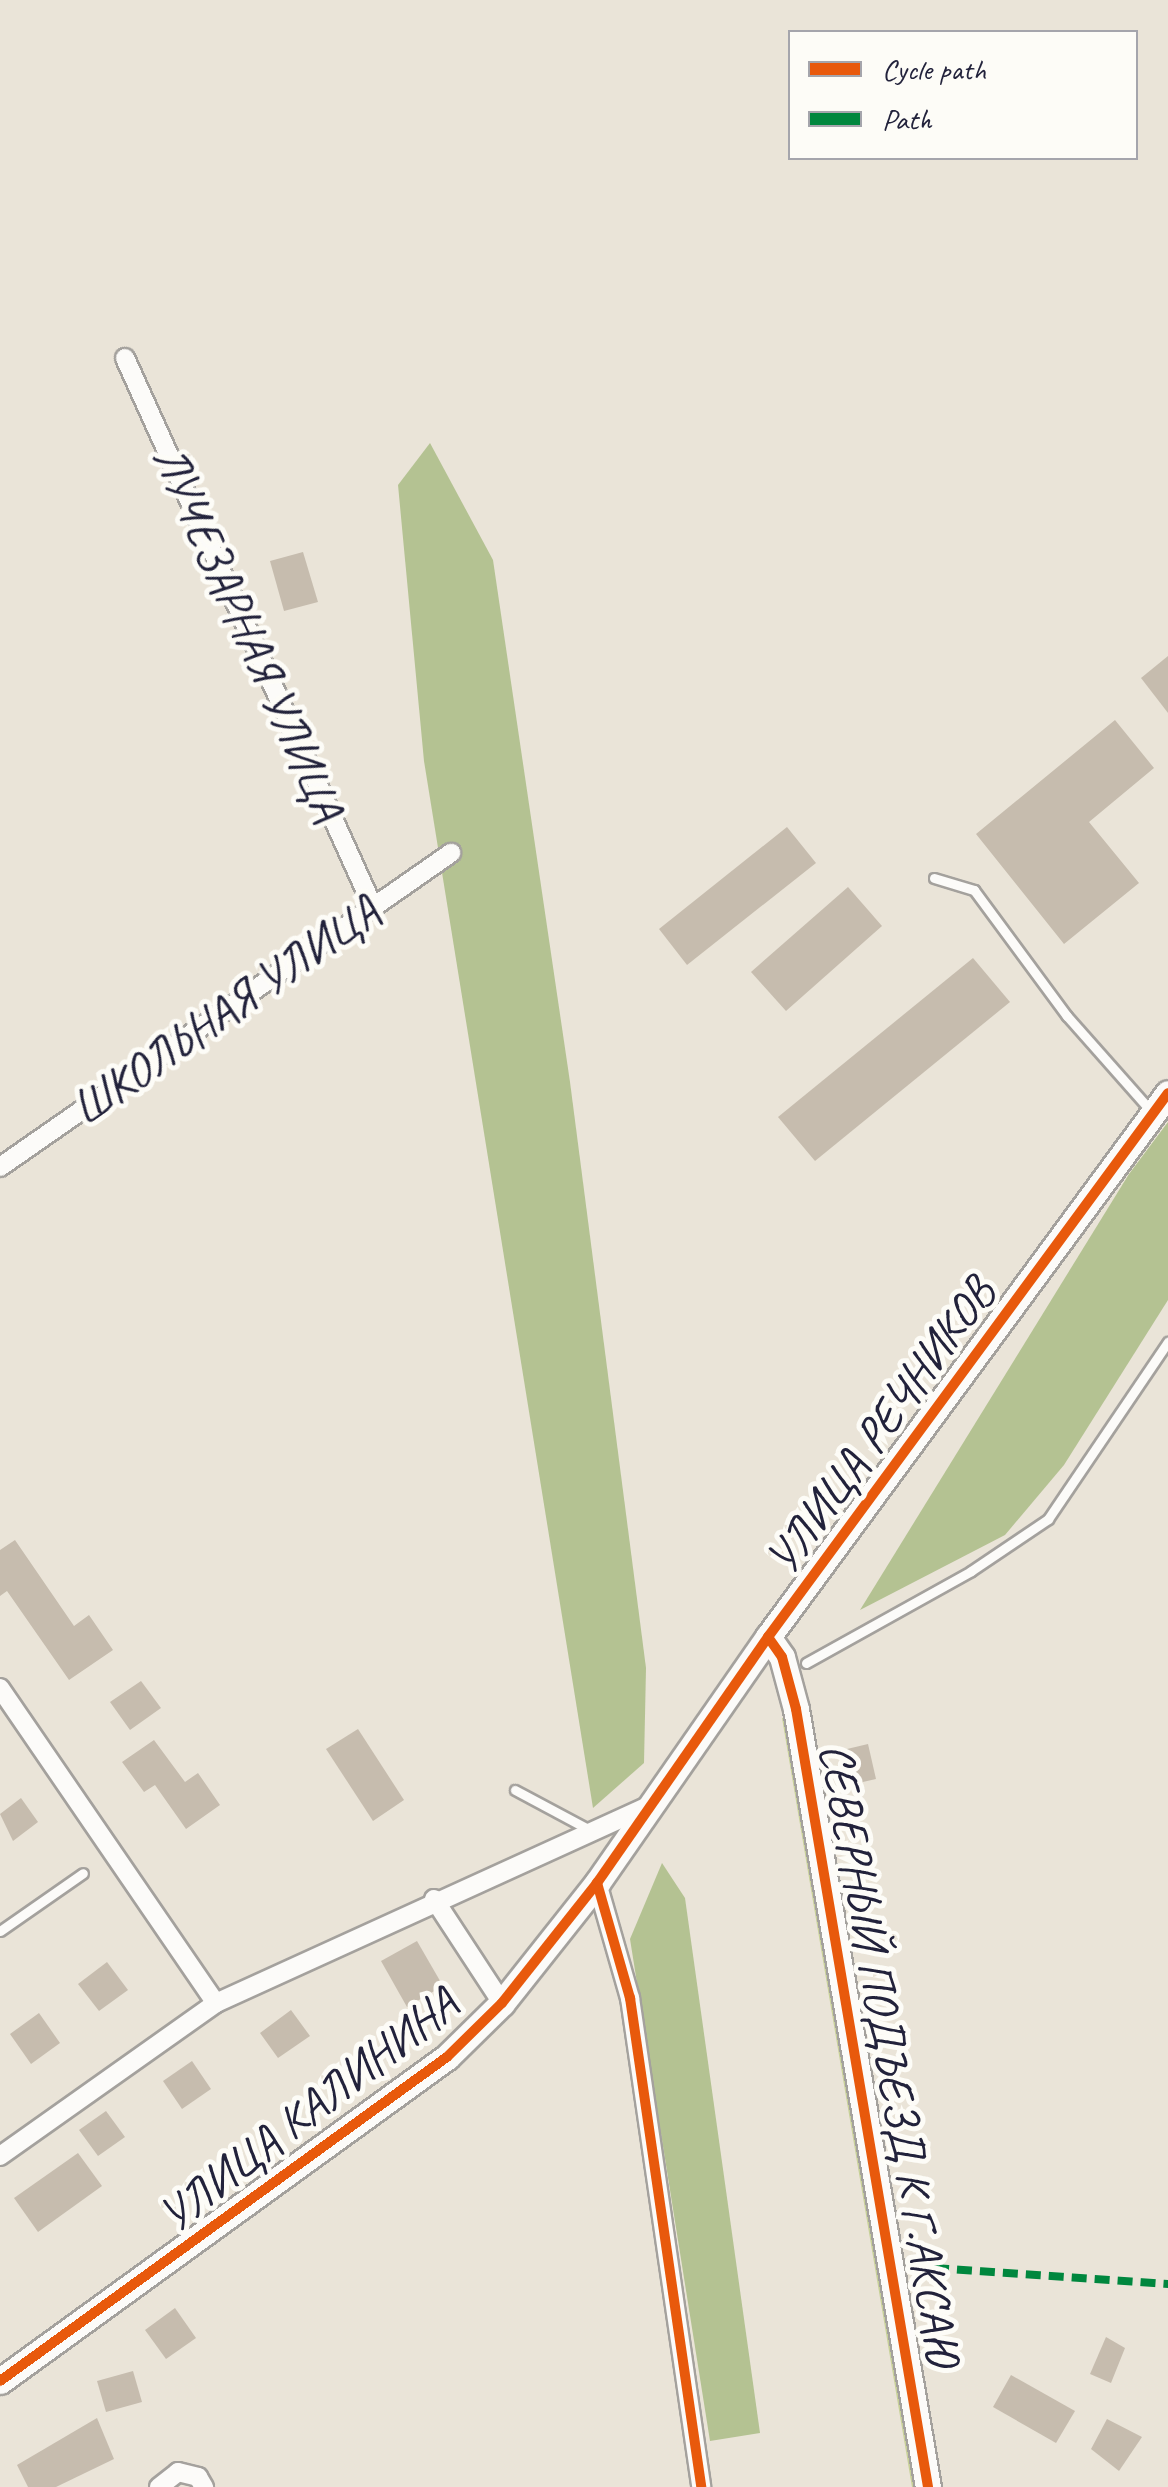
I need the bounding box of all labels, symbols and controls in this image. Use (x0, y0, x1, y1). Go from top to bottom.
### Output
legend (788, 30, 1138, 160)
text: Cycle path (882, 50, 986, 88)
text: Path (882, 100, 931, 138)
street label: ЛУЧЕЗАРНАЯ УЛИЦА (141, 438, 357, 828)
street label: ШКОЛЬНАЯ УЛИЦА (60, 882, 390, 1138)
street label: УЛИЦА РЕЧНИКОВ (753, 1267, 1007, 1585)
street label: СЕВЕРНЫЙ ПОДЪЕЗД К Г.АКСАЮ (807, 1738, 973, 2370)
street label: УЛИЦА КАЛИНИНА (148, 1976, 468, 2244)

